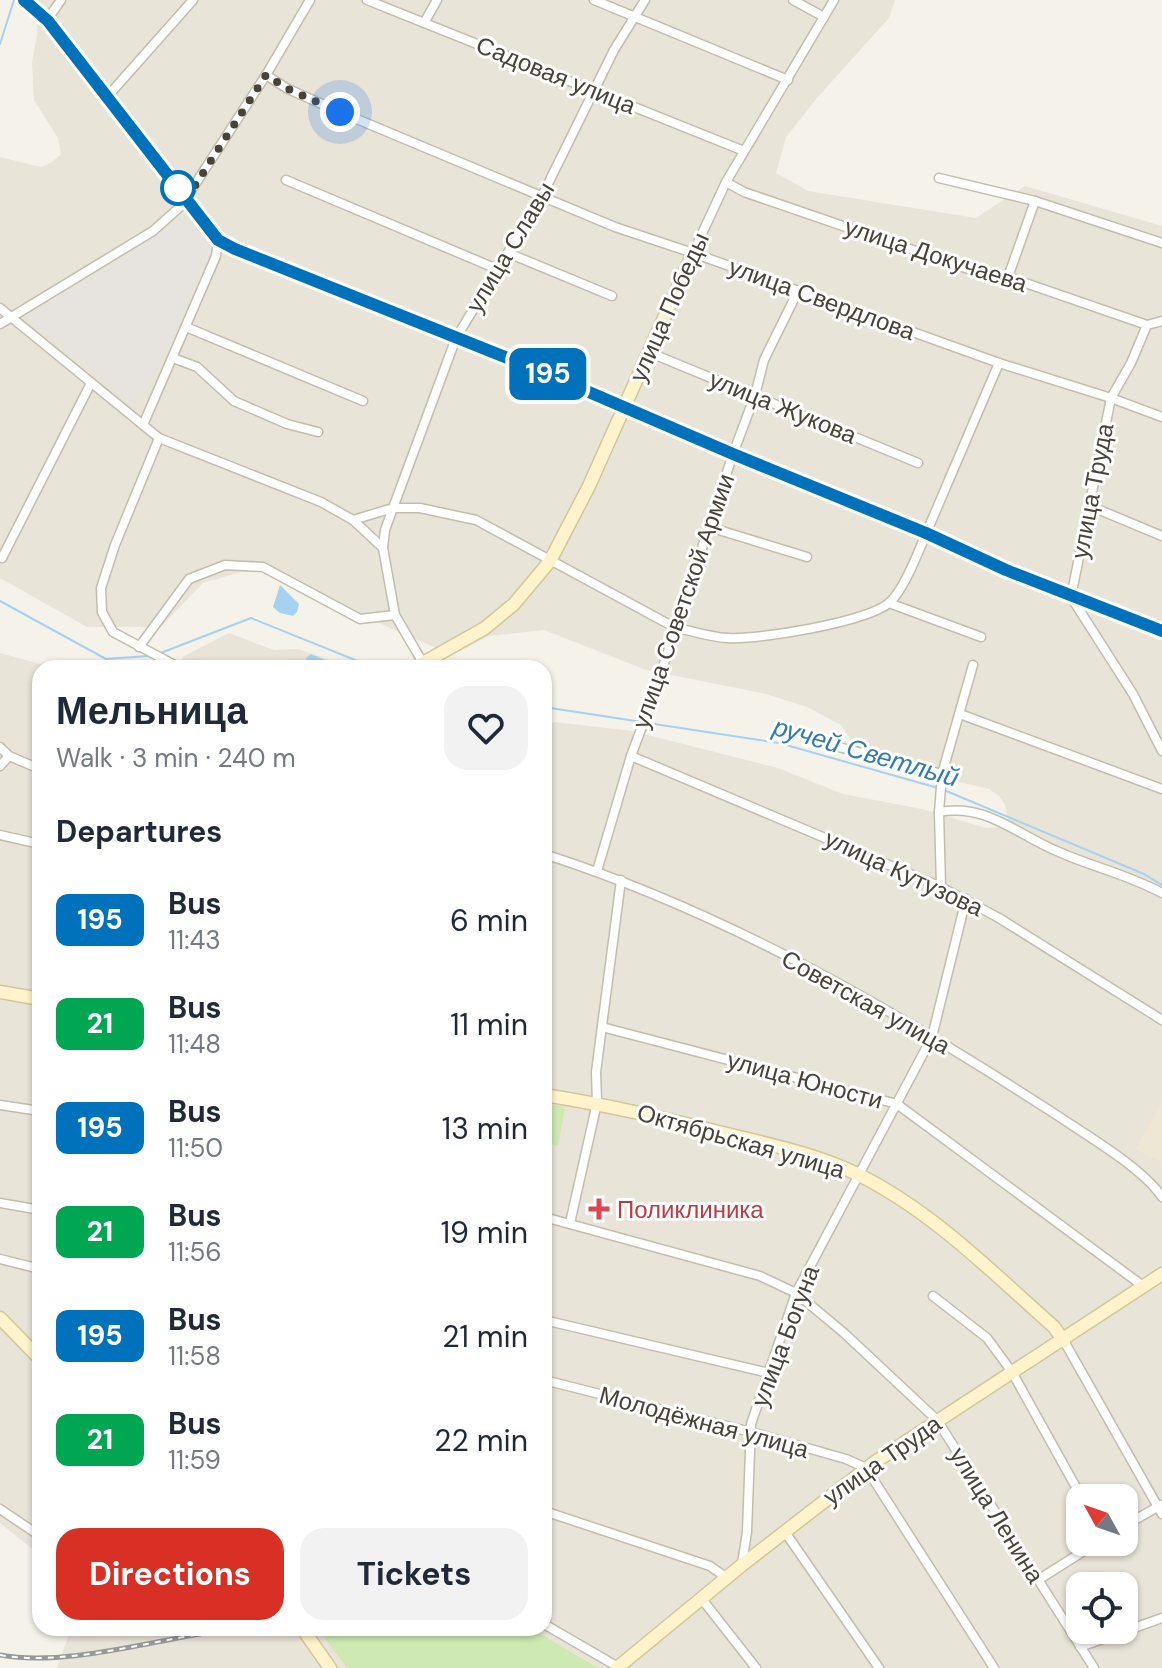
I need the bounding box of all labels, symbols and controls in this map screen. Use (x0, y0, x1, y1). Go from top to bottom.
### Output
street label: Садовая улица (472, 29, 641, 121)
your location (320, 92, 360, 132)
unlabelled marker (161, 171, 195, 205)
street label: улица Славы (459, 176, 561, 318)
street label: улица Докучаева (841, 211, 1032, 299)
street label: улица Победы (622, 227, 716, 387)
street label: улица Свердлова (725, 251, 920, 347)
line badge: 195 (502, 348, 594, 400)
text: 195 (525, 355, 571, 392)
street label: улица Жукова (705, 363, 862, 451)
street label: улица Труда (1064, 420, 1120, 561)
street label: улица Советской Армии (625, 470, 741, 732)
text: Мельница (56, 686, 248, 736)
button: heart (444, 686, 528, 770)
water label: ручей Светлый (768, 709, 963, 795)
text: Walk · 3 min · 240 m (56, 741, 296, 775)
text: Departures (56, 812, 222, 851)
street label: улица Кутузова (820, 823, 989, 924)
text: Bus (168, 884, 222, 923)
text: 195 (77, 901, 123, 938)
text: 6 min (450, 901, 528, 940)
text: 11:43 (168, 923, 221, 957)
street label: Советская улица (776, 943, 956, 1061)
text: Bus (168, 988, 222, 1027)
text: 21 (87, 1005, 113, 1042)
text: 11 min (450, 1005, 528, 1044)
text: 11:48 (168, 1027, 221, 1061)
street label: улица Юности (724, 1044, 886, 1116)
text: Bus (168, 1092, 222, 1131)
street label: Октябрьская улица (634, 1097, 849, 1186)
text: 195 (77, 1109, 123, 1146)
text: 13 min (442, 1109, 528, 1148)
text: 11:50 (168, 1131, 223, 1165)
place label: Поликлиника (617, 1194, 764, 1225)
text: Bus (168, 1196, 222, 1235)
marker: Поликлиника (588, 1198, 610, 1220)
text: 21 (87, 1213, 113, 1250)
text: 19 min (441, 1213, 528, 1252)
text: 11:56 (168, 1235, 222, 1269)
street label: улица Богуна (744, 1260, 826, 1411)
text: Bus (168, 1300, 222, 1339)
text: 195 (77, 1317, 123, 1354)
text: 21 min (442, 1317, 528, 1356)
text: 11:58 (168, 1339, 221, 1373)
street label: Молодёжная улица (596, 1379, 813, 1465)
text: Bus (168, 1404, 222, 1443)
street label: улица Труда (817, 1408, 948, 1512)
text: 21 (87, 1421, 113, 1458)
text: 22 min (434, 1421, 528, 1460)
street label: улица Ленина (943, 1441, 1051, 1589)
text: 11:59 (168, 1443, 221, 1477)
north arrow (1066, 1484, 1138, 1556)
map controls (1066, 1484, 1138, 1644)
button: Directions (56, 1528, 284, 1620)
button: Tickets (300, 1528, 528, 1620)
button: locate (1066, 1572, 1138, 1644)

